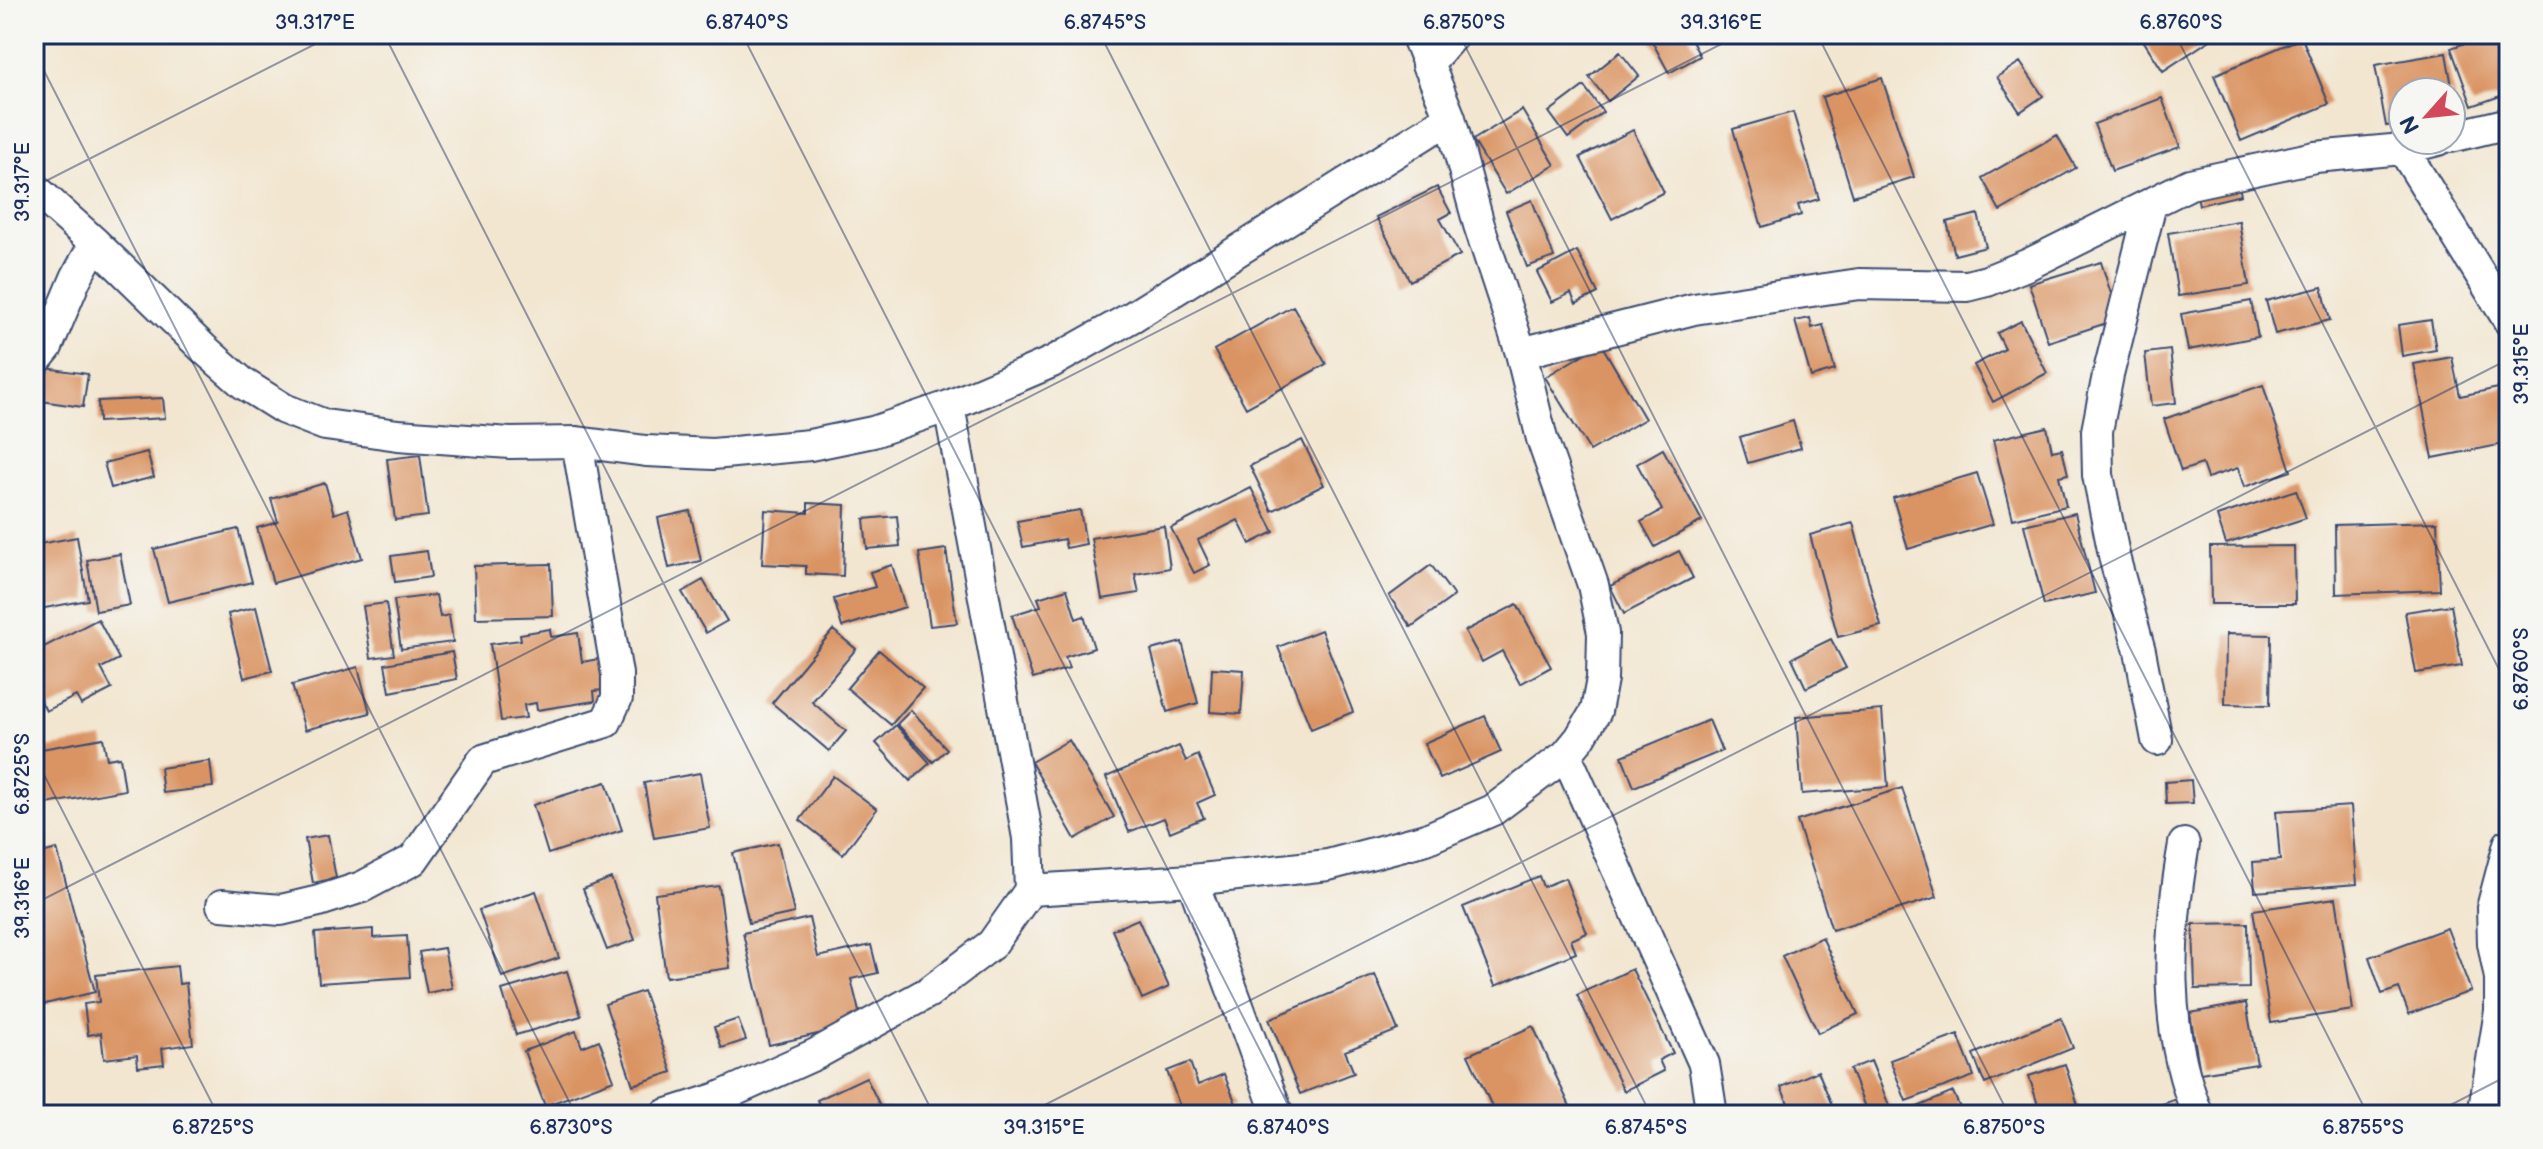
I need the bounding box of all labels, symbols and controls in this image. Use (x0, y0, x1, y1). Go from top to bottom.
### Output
text: 39.317°E (275, 11, 355, 35)
text: 6.8740°S (706, 11, 788, 35)
text: 6.8745°S (1064, 11, 1146, 35)
text: 6.8750°S (1423, 11, 1505, 35)
text: 39.316°E (1680, 11, 1762, 35)
text: 6.8760°S (2140, 11, 2222, 35)
north arrow (2387, 76, 2467, 156)
text: N (2395, 111, 2426, 138)
text: 39.317°E (11, 142, 35, 222)
text: 39.315°E (2510, 323, 2534, 405)
text: 6.8760°S (2510, 628, 2534, 710)
text: 6.8725°S (11, 733, 35, 815)
text: 39.316°E (11, 857, 35, 939)
text: 6.8725°S (172, 1116, 254, 1140)
text: 6.8730°S (530, 1116, 612, 1140)
text: 39.315°E (1003, 1116, 1085, 1140)
text: 6.8740°S (1247, 1116, 1329, 1140)
text: 6.8745°S (1605, 1116, 1687, 1140)
text: 6.8750°S (1963, 1116, 2045, 1140)
text: 6.8755°S (2322, 1116, 2404, 1140)

